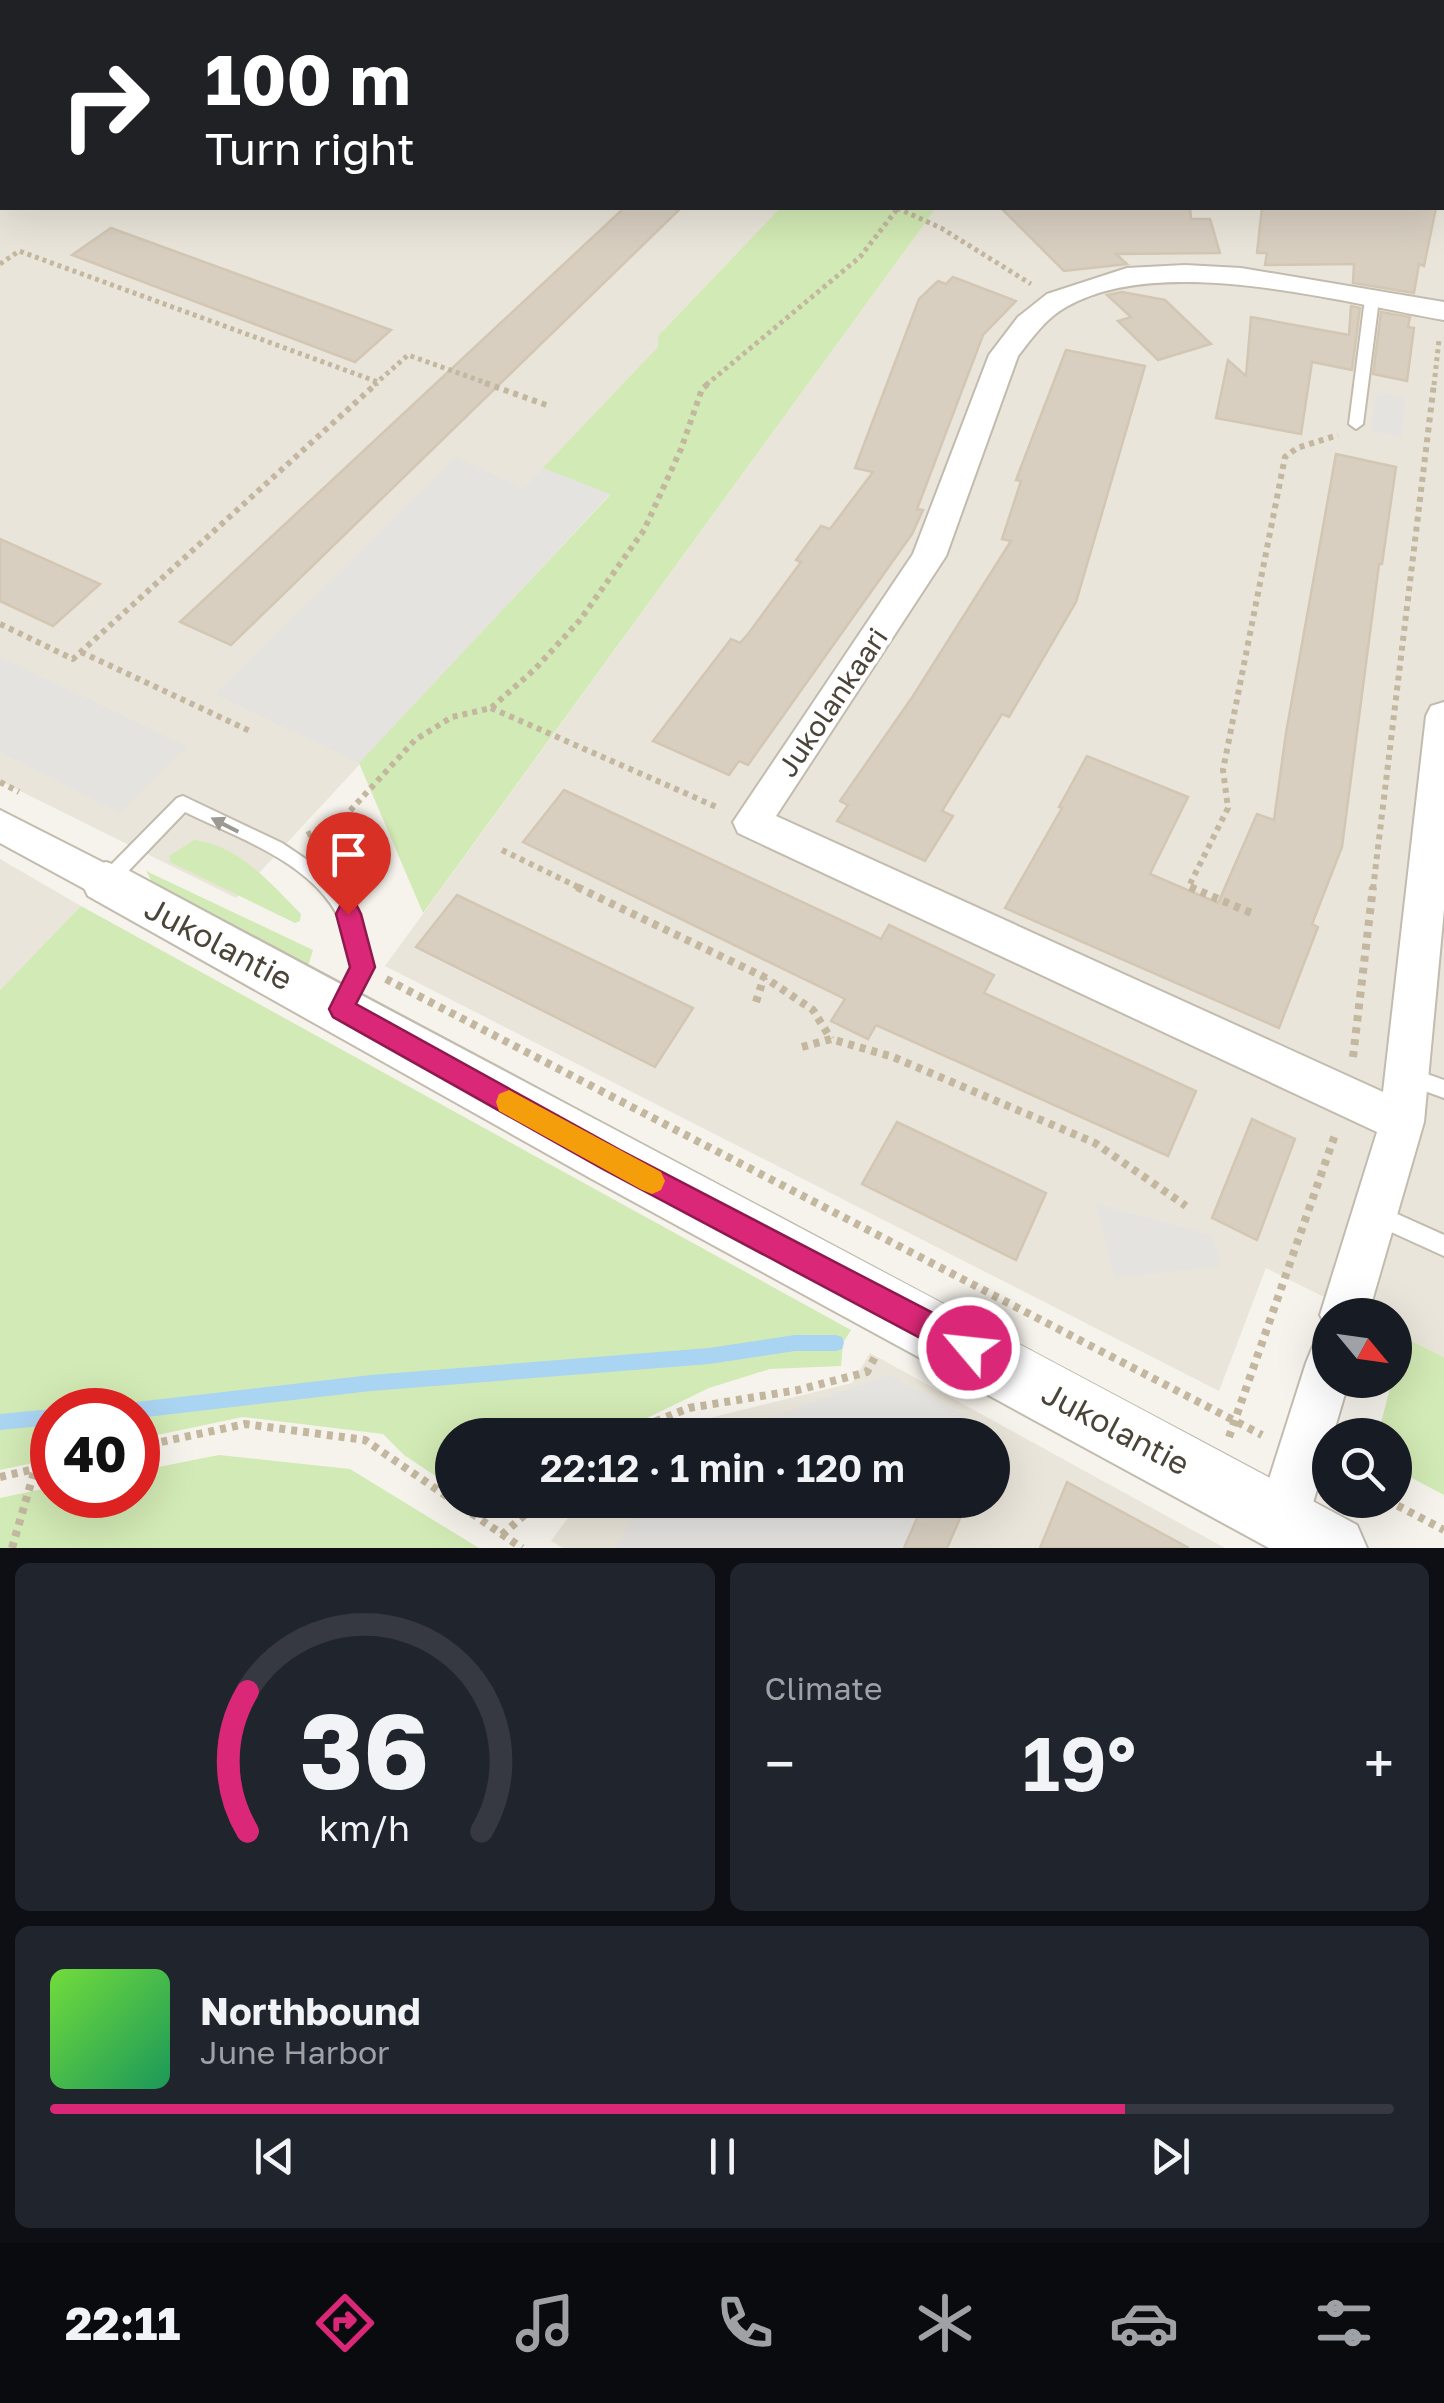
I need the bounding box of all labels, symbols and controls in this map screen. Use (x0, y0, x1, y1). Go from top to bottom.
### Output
text: 100 m (205, 36, 411, 120)
icon: right (40, 40, 170, 170)
text: Turn right (205, 121, 415, 175)
street label: Jukolankaari (770, 621, 894, 783)
pin (306, 812, 391, 915)
one-way arrow (210, 817, 239, 834)
icon: arrive (321, 827, 376, 882)
street label: Jukolantie (139, 888, 299, 998)
position arrow (917, 1296, 1021, 1400)
north arrow (1312, 1298, 1412, 1398)
map controls (1312, 1298, 1412, 1518)
street label: Jukolantie (1036, 1373, 1196, 1483)
speed limit sign: 40 (30, 1388, 160, 1518)
button: search (1312, 1418, 1412, 1518)
text: 22:12 · 1 min · 120 m (540, 1445, 905, 1490)
text: Climate (765, 1669, 883, 1707)
text: 36 (300, 1687, 429, 1812)
text: 19° (1022, 1717, 1136, 1808)
text: − (765, 1730, 795, 1796)
text: + (1364, 1730, 1394, 1796)
text: km/h (319, 1806, 410, 1849)
text: Northbound (200, 1988, 421, 2033)
text: June Harbor (200, 2033, 390, 2071)
icon: previous (247, 2129, 302, 2184)
icon: pause (695, 2129, 750, 2184)
icon: next (1143, 2129, 1198, 2184)
icon: directions (310, 2288, 380, 2358)
icon: music (510, 2288, 580, 2358)
icon: phone (710, 2288, 780, 2358)
icon: climate (910, 2288, 980, 2358)
icon: car (1109, 2288, 1179, 2358)
icon: filters (1309, 2288, 1379, 2358)
text: 22:11 (65, 2296, 181, 2350)

